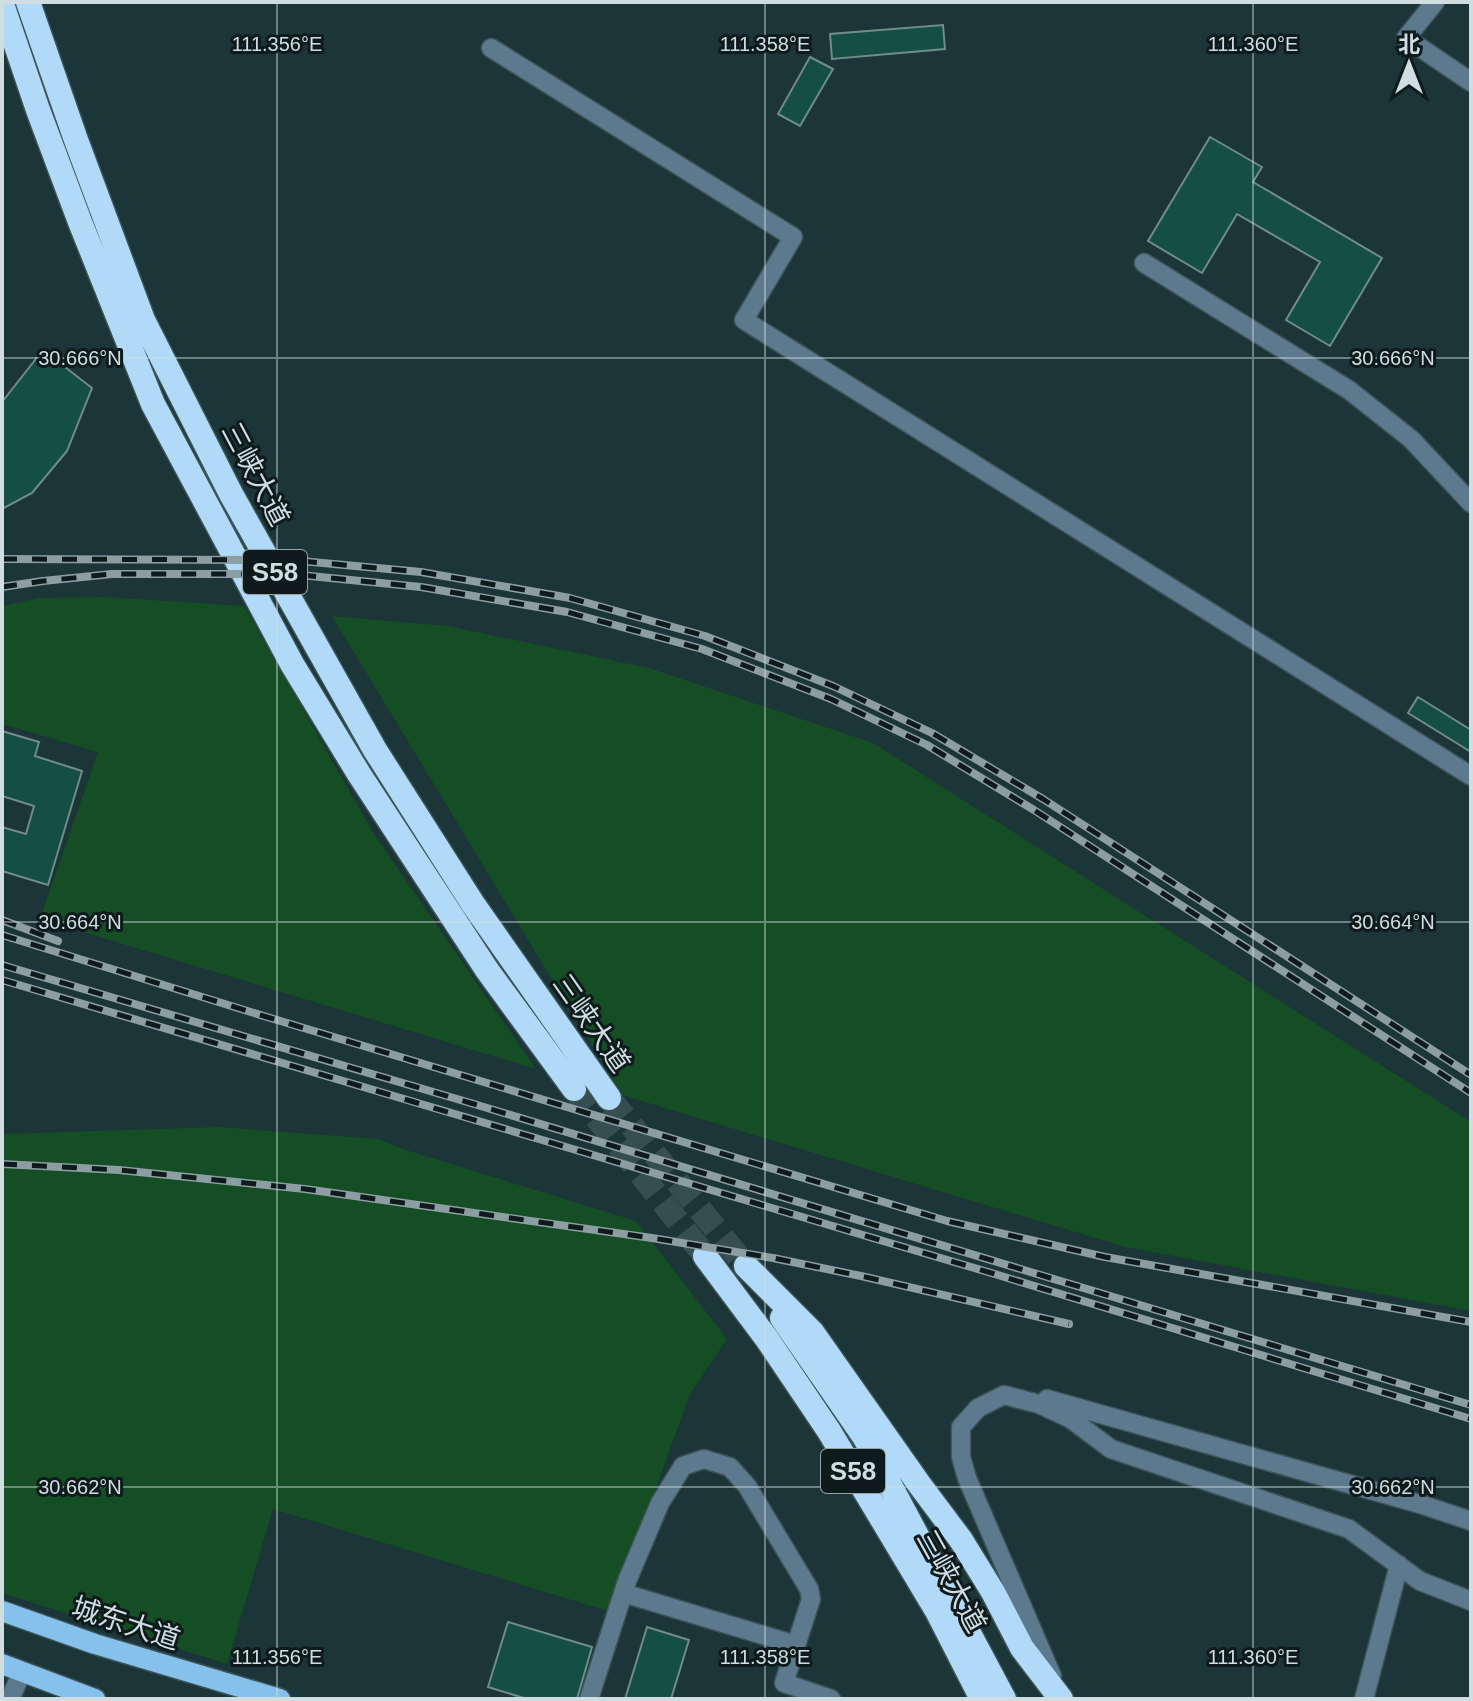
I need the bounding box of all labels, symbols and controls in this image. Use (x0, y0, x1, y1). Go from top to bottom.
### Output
north arrow (1369, 24, 1449, 104)
text: 北 (1398, 32, 1420, 57)
text: 111.356°E (232, 33, 322, 55)
text: 111.358°E (720, 33, 810, 55)
text: 111.360°E (1208, 33, 1298, 55)
text: 30.666°N (38, 347, 122, 369)
text: 30.666°N (1351, 347, 1435, 369)
street label: 三峡大道 (216, 418, 296, 531)
road number: S58 (243, 550, 307, 594)
text: 30.664°N (38, 911, 122, 933)
text: 30.664°N (1351, 911, 1435, 933)
street label: 三峡大道 (547, 969, 636, 1078)
road number: S58 (821, 1449, 885, 1493)
text: 30.662°N (38, 1476, 122, 1498)
text: 30.662°N (1351, 1476, 1435, 1498)
street label: 三峡大道 (911, 1525, 992, 1638)
street label: 城东大道 (68, 1591, 184, 1656)
text: 111.356°E (232, 1646, 322, 1668)
text: 111.358°E (720, 1646, 810, 1668)
text: 111.360°E (1208, 1646, 1298, 1668)

